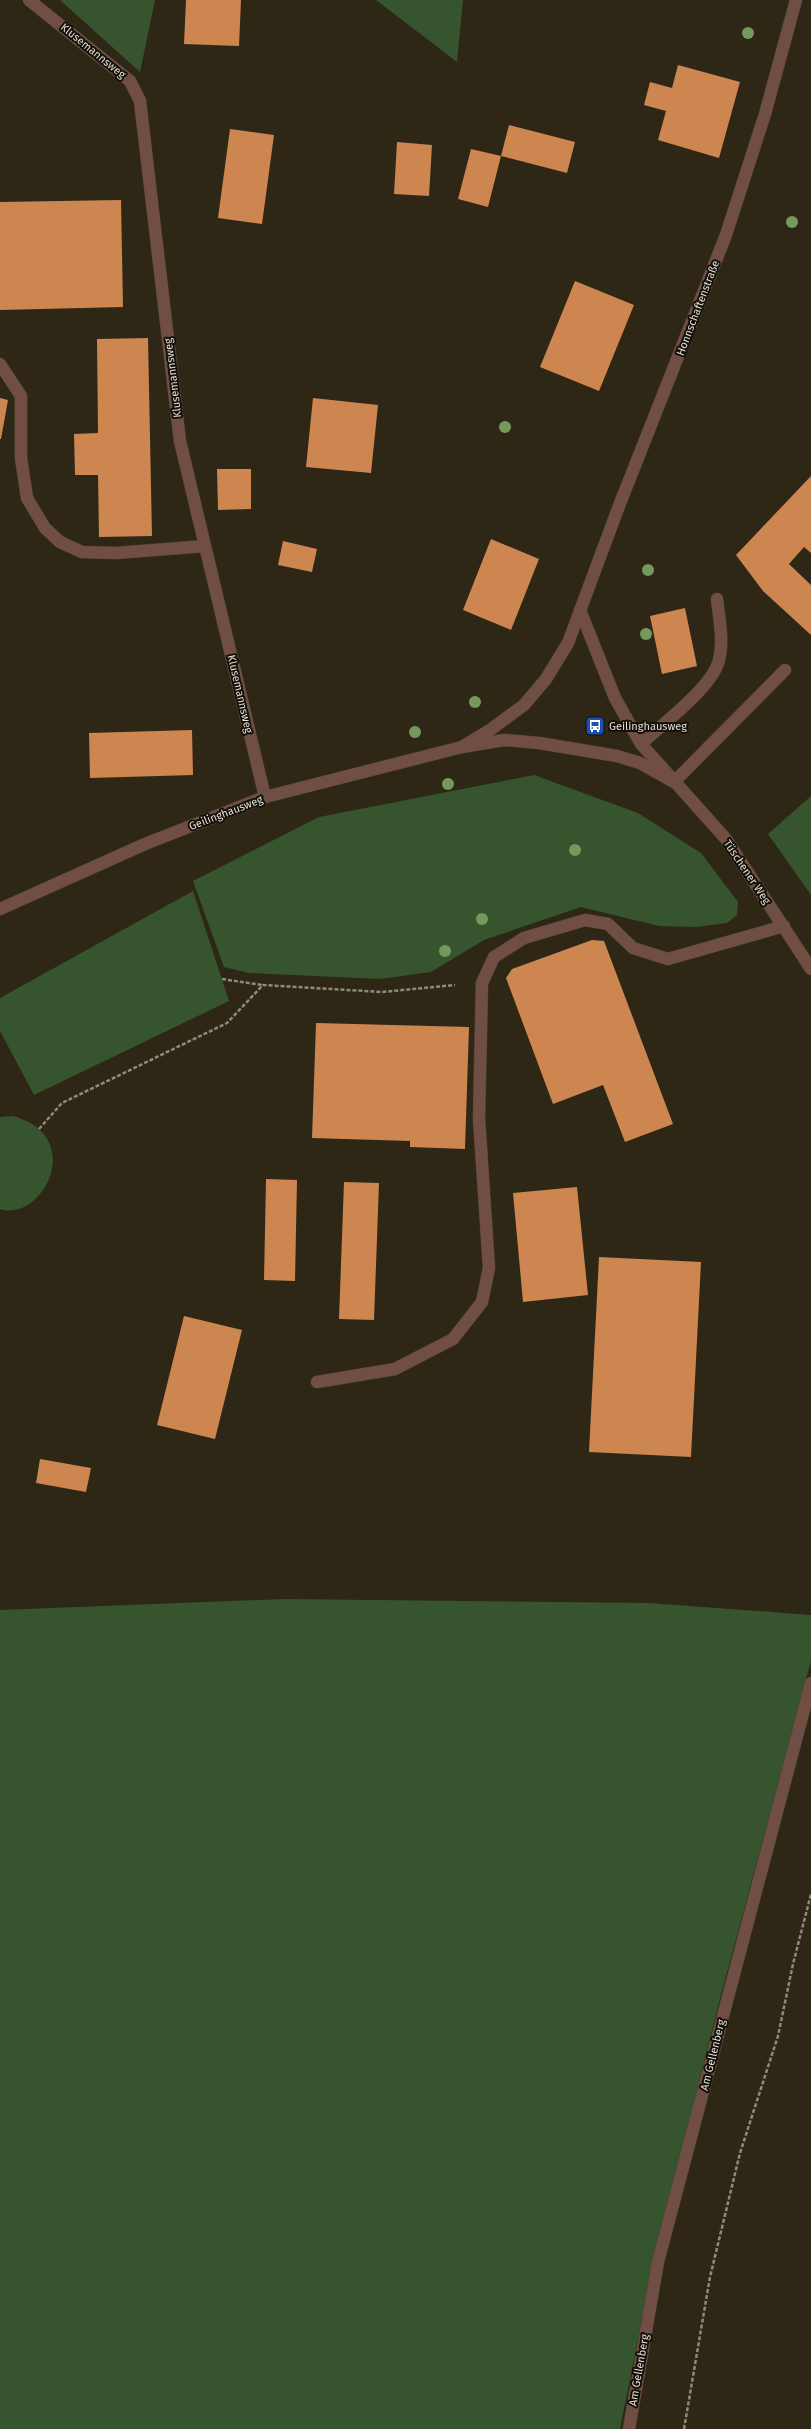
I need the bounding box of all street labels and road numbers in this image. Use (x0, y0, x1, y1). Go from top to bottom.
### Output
street label: Klusemannsweg (58, 21, 128, 81)
street label: Honnschaftenstraße (674, 259, 722, 357)
street label: Klusemannsweg (162, 337, 184, 419)
street label: Klusemannsweg (225, 653, 255, 735)
street label: Geilinghausweg (187, 793, 265, 833)
street label: Tüschener Weg (721, 837, 773, 907)
street label: Am Gellenberg (698, 2018, 728, 2092)
street label: Am Gellenberg (626, 2333, 652, 2407)

